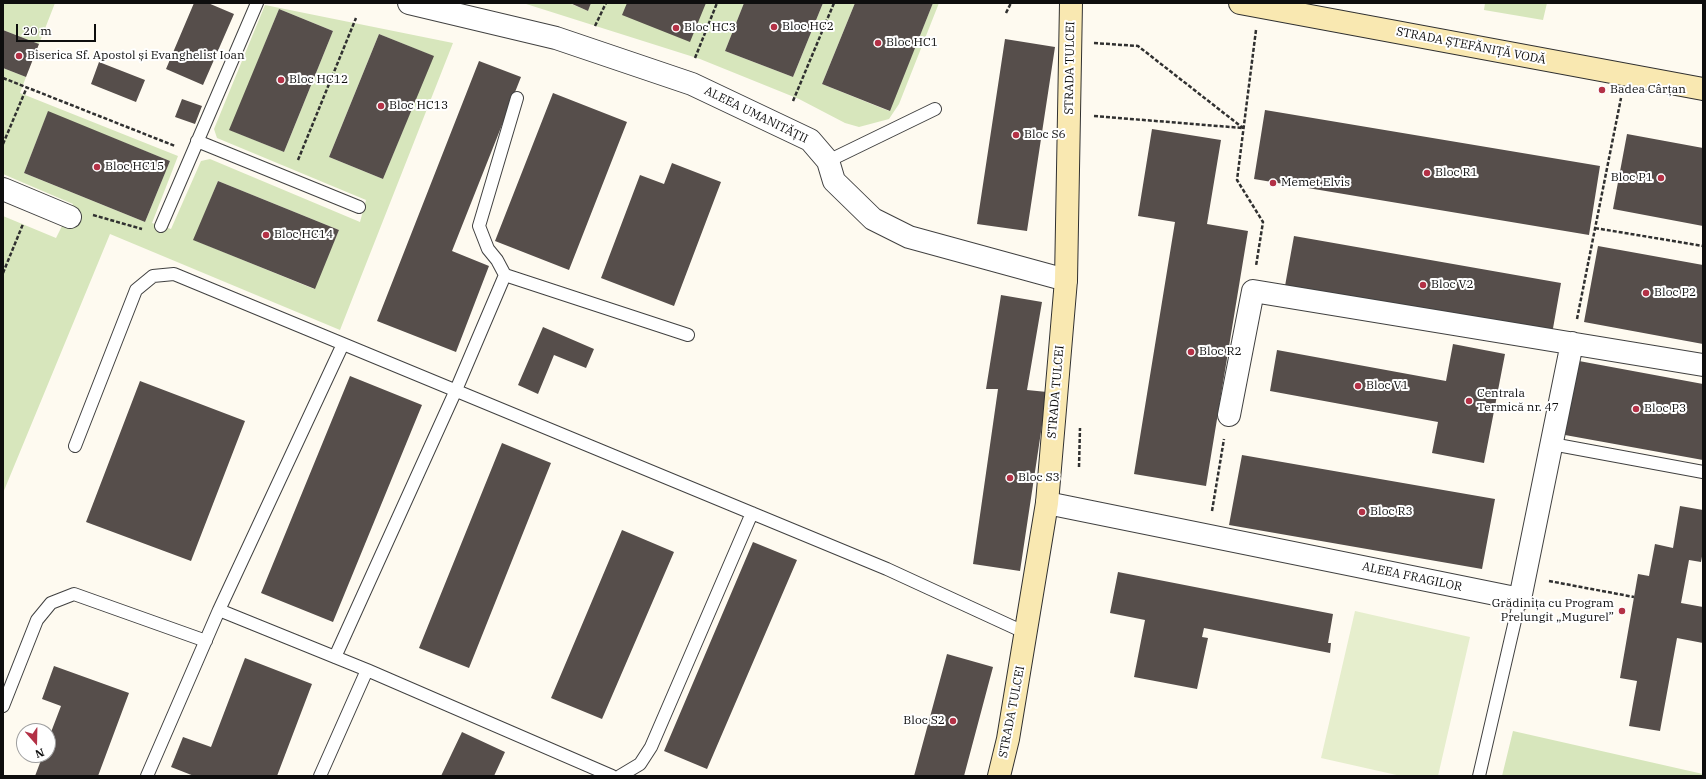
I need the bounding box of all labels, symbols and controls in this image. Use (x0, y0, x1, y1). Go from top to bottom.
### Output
scale bar (18, 16, 98, 42)
place label: Bloc HC2 (782, 20, 834, 34)
place label: Bloc HC3 (684, 21, 736, 35)
street label: STRADA TULCEI (1062, 21, 1078, 115)
marker: Bloc HC2 (769, 22, 779, 32)
text: 20 m (23, 23, 52, 38)
marker: Bloc HC3 (671, 23, 681, 33)
street label: STRADA ȘTEFĂNIȚĂ VODĂ (1395, 24, 1547, 68)
place label: Bloc HC1 (886, 36, 938, 50)
marker: Bloc HC1 (873, 38, 883, 48)
place label: Biserica Sf. Apostol și Evanghelist Ioan (27, 49, 245, 63)
marker: Biserica Sf. Apostol și Evanghelist Ioan (14, 51, 24, 61)
place label: Bloc HC12 (289, 73, 348, 87)
marker: Bloc HC12 (276, 75, 286, 85)
place label: Badea Cârțan (1610, 83, 1686, 97)
street label: ALEEA UMANITĂȚII (702, 84, 810, 146)
marker: Badea Cârțan (1597, 85, 1607, 95)
place label: Bloc HC13 (389, 99, 448, 113)
marker: Bloc HC13 (376, 101, 386, 111)
place label: Bloc S6 (1024, 128, 1066, 142)
marker: Bloc S6 (1011, 130, 1021, 140)
place label: Bloc HC15 (105, 160, 164, 174)
marker: Bloc HC15 (92, 162, 102, 172)
place label: Bloc R1 (1435, 166, 1478, 180)
marker: Bloc R1 (1422, 168, 1432, 178)
place label: Bloc P1 (1611, 171, 1653, 185)
marker: Bloc P1 (1656, 173, 1666, 183)
place label: Memet Elvis (1281, 176, 1350, 190)
marker: Memet Elvis (1268, 178, 1278, 188)
place label: Bloc HC14 (274, 228, 333, 242)
marker: Bloc HC14 (261, 230, 271, 240)
place label: Bloc V2 (1431, 278, 1474, 292)
marker: Bloc V2 (1418, 280, 1428, 290)
place label: Bloc P2 (1654, 286, 1696, 300)
marker: Bloc P2 (1641, 288, 1651, 298)
street label: STRADA TULCEI (1045, 345, 1067, 439)
place label: Bloc R2 (1199, 345, 1242, 359)
marker: Bloc R2 (1186, 347, 1196, 357)
place label: Bloc V1 (1366, 379, 1409, 393)
marker: Bloc V1 (1353, 381, 1363, 391)
place label: Centrala Termică nr. 47 (1477, 387, 1559, 415)
marker: Centrala Termică nr. 47 (1464, 396, 1474, 406)
place label: Bloc P3 (1644, 402, 1686, 416)
marker: Bloc P3 (1631, 404, 1641, 414)
place label: Bloc S3 (1018, 471, 1060, 485)
marker: Bloc S3 (1005, 473, 1015, 483)
place label: Bloc R3 (1370, 505, 1413, 519)
marker: Bloc R3 (1357, 507, 1367, 517)
street label: ALEEA FRAGILOR (1361, 559, 1463, 595)
place label: Grădinița cu Program Prelungit „Mugurel” (1492, 597, 1614, 625)
marker: Grădinița cu Program Prelungit „Mugurel” (1617, 606, 1627, 616)
street label: STRADA TULCEI (996, 665, 1028, 759)
place label: Bloc S2 (903, 714, 945, 728)
marker: Bloc S2 (948, 716, 958, 726)
north arrow (16, 723, 56, 763)
text: N (33, 745, 46, 761)

